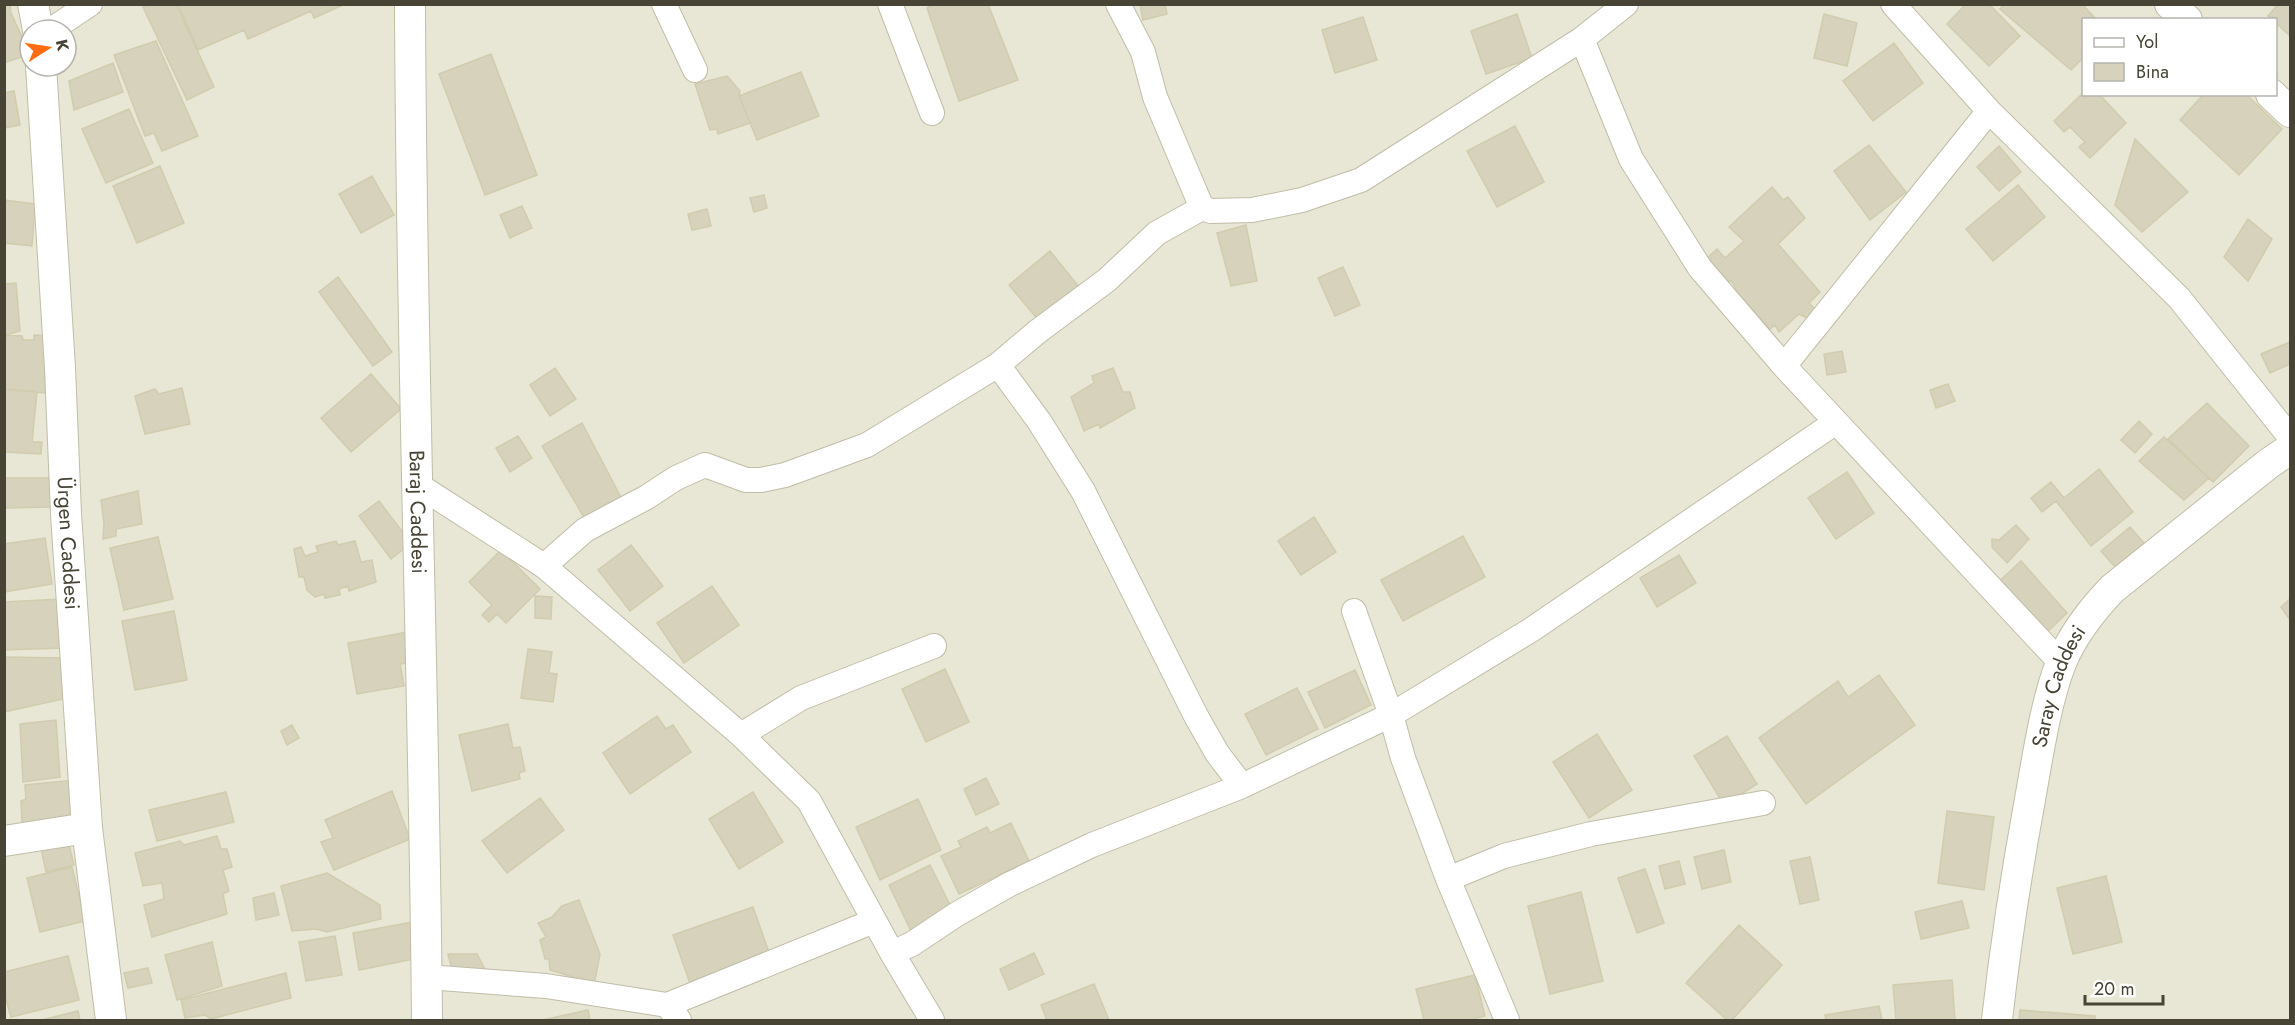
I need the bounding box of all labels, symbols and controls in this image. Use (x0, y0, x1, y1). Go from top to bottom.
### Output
north arrow (18, 18, 78, 78)
legend (2082, 18, 2277, 96)
text: Yol (2136, 29, 2158, 55)
text: K (50, 37, 75, 54)
text: Bina (2136, 59, 2169, 85)
street label: Baraj Caddesi (401, 450, 434, 574)
street label: Ürgen Caddesi (49, 476, 87, 611)
street label: Saray Caddesi (2024, 619, 2093, 750)
scale bar (2085, 968, 2163, 1006)
text: 20 m (2094, 976, 2134, 1002)

